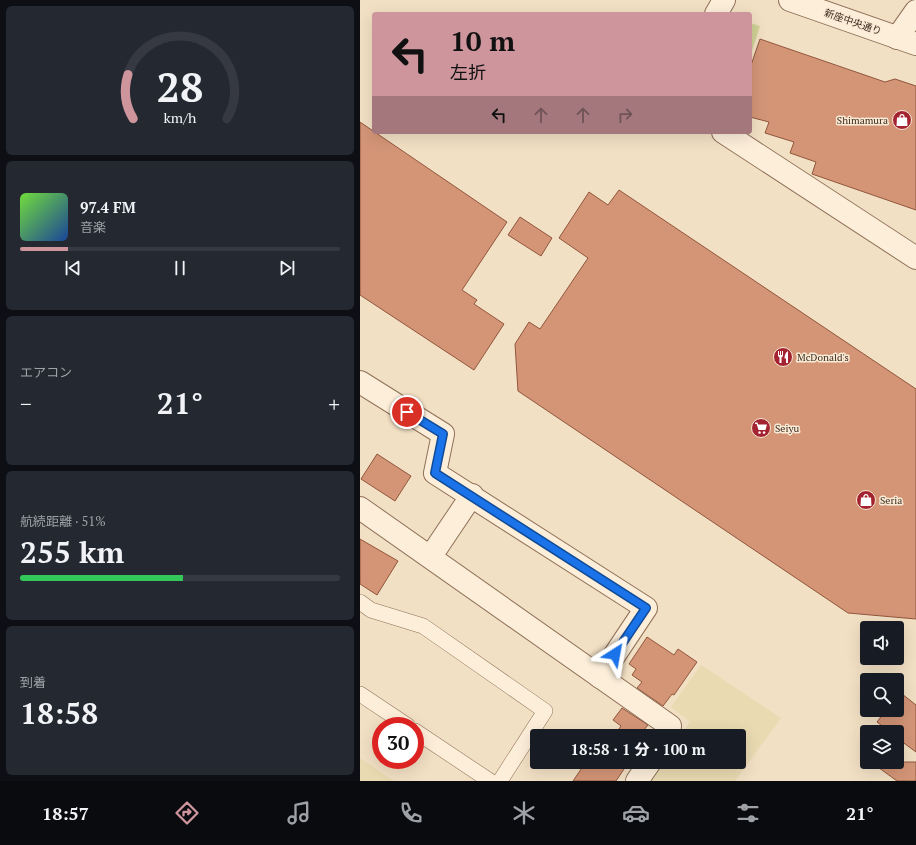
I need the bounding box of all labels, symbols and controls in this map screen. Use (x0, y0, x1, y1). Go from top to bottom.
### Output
street label: 新座中央通り (823, 6, 883, 38)
text: 10 m (450, 22, 515, 59)
icon: left (384, 28, 436, 80)
text: 28 (156, 58, 204, 113)
text: 左折 (450, 60, 486, 84)
icon: left (488, 104, 510, 126)
icon: ahead (530, 104, 552, 126)
icon: ahead (572, 104, 594, 126)
icon: right (614, 104, 636, 126)
text: km/h (164, 107, 197, 126)
shop icon: Shimamura (891, 109, 913, 131)
place label: Shimamura (837, 114, 888, 127)
text: 97.4 FM (80, 197, 136, 217)
text: 音楽 (80, 218, 106, 236)
icon: previous (62, 257, 84, 279)
icon: pause (169, 257, 191, 279)
icon: next (276, 257, 298, 279)
restaurant icon: McDonald's (772, 346, 794, 368)
place label: McDonald's (797, 351, 849, 364)
text: エアコン (20, 363, 72, 381)
text: 21° (157, 383, 203, 423)
text: − (20, 389, 32, 418)
text: + (328, 389, 340, 418)
pin (390, 395, 424, 429)
icon: arrive (396, 401, 418, 423)
supermarket icon: Seiyu (750, 417, 772, 439)
place label: Seiyu (775, 422, 799, 435)
shop icon: Seria (855, 489, 877, 511)
place label: Seria (880, 494, 902, 507)
text: 航続距離 · 51% (20, 512, 106, 530)
text: 255 km (20, 532, 124, 572)
map controls (860, 621, 904, 769)
button: sound (860, 621, 904, 665)
position arrow (594, 633, 636, 675)
text: 到着 (20, 673, 46, 691)
button: search (860, 673, 904, 717)
text: 18:58 (20, 693, 98, 733)
speed limit sign: 30 (372, 717, 424, 769)
button: layers (860, 725, 904, 769)
text: 18:58 · 1 分 · 100 m (571, 739, 706, 759)
icon: directions (173, 799, 201, 827)
icon: music (285, 799, 313, 827)
icon: phone (397, 799, 425, 827)
icon: climate (510, 799, 538, 827)
icon: car (622, 799, 650, 827)
icon: filters (734, 799, 762, 827)
text: 18:57 (42, 801, 89, 825)
text: 21° (846, 801, 874, 825)

